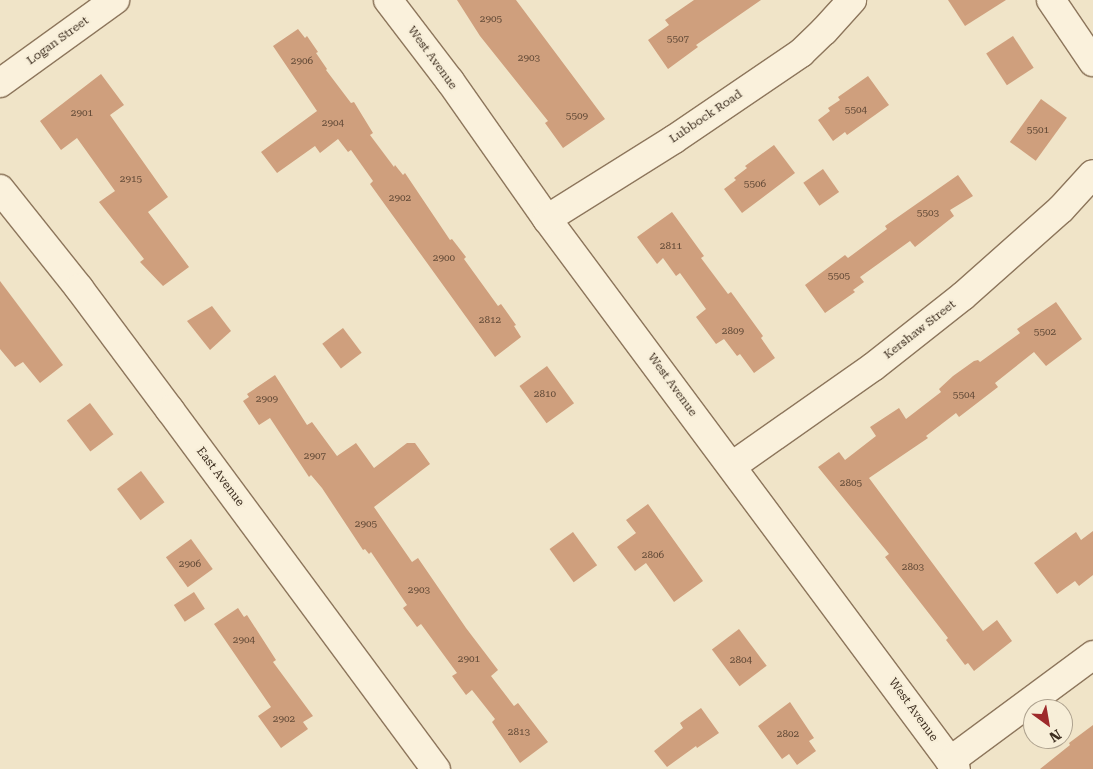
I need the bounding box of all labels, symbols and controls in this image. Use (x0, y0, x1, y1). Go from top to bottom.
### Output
house number: 2905 (480, 13, 502, 25)
street label: Logan Street (24, 14, 92, 68)
street label: West Avenue (404, 24, 460, 92)
house number: 5507 (667, 33, 689, 45)
house number: 2903 (518, 52, 540, 64)
house number: 2906 (291, 55, 313, 67)
street label: Lubbock Road (667, 87, 745, 147)
house number: 5504 (845, 104, 867, 116)
house number: 2901 (71, 107, 93, 119)
house number: 5509 (566, 110, 588, 122)
house number: 2904 (322, 117, 344, 129)
house number: 5501 (1027, 124, 1049, 136)
house number: 2915 (120, 173, 142, 185)
house number: 5506 (744, 178, 766, 190)
house number: 2902 (389, 192, 411, 204)
house number: 5503 (917, 207, 939, 219)
house number: 2811 (660, 240, 682, 252)
house number: 2900 (433, 252, 455, 264)
house number: 5505 (828, 270, 850, 282)
street label: Kershaw Street (881, 298, 959, 362)
house number: 2812 (479, 314, 501, 326)
house number: 2809 (722, 325, 744, 337)
house number: 5502 (1034, 326, 1056, 338)
street label: West Avenue (644, 351, 700, 419)
house number: 2810 (534, 388, 556, 400)
house number: 5504 (953, 389, 975, 401)
house number: 2909 (256, 393, 278, 405)
street label: East Avenue (193, 445, 247, 509)
house number: 2907 (304, 450, 326, 462)
house number: 2805 (840, 477, 862, 489)
house number: 2905 (355, 518, 377, 530)
house number: 2806 (642, 549, 664, 561)
house number: 2906 (179, 558, 201, 570)
house number: 2803 (902, 561, 924, 573)
house number: 2903 (408, 584, 430, 596)
house number: 2904 (233, 634, 255, 646)
house number: 2901 (458, 653, 480, 665)
house number: 2804 (730, 654, 752, 666)
street label: West Avenue (885, 676, 941, 744)
north arrow (1023, 699, 1073, 749)
house number: 2902 (273, 713, 295, 725)
house number: 2813 (508, 726, 530, 738)
text: N (1047, 726, 1064, 746)
house number: 2802 (777, 728, 799, 740)

